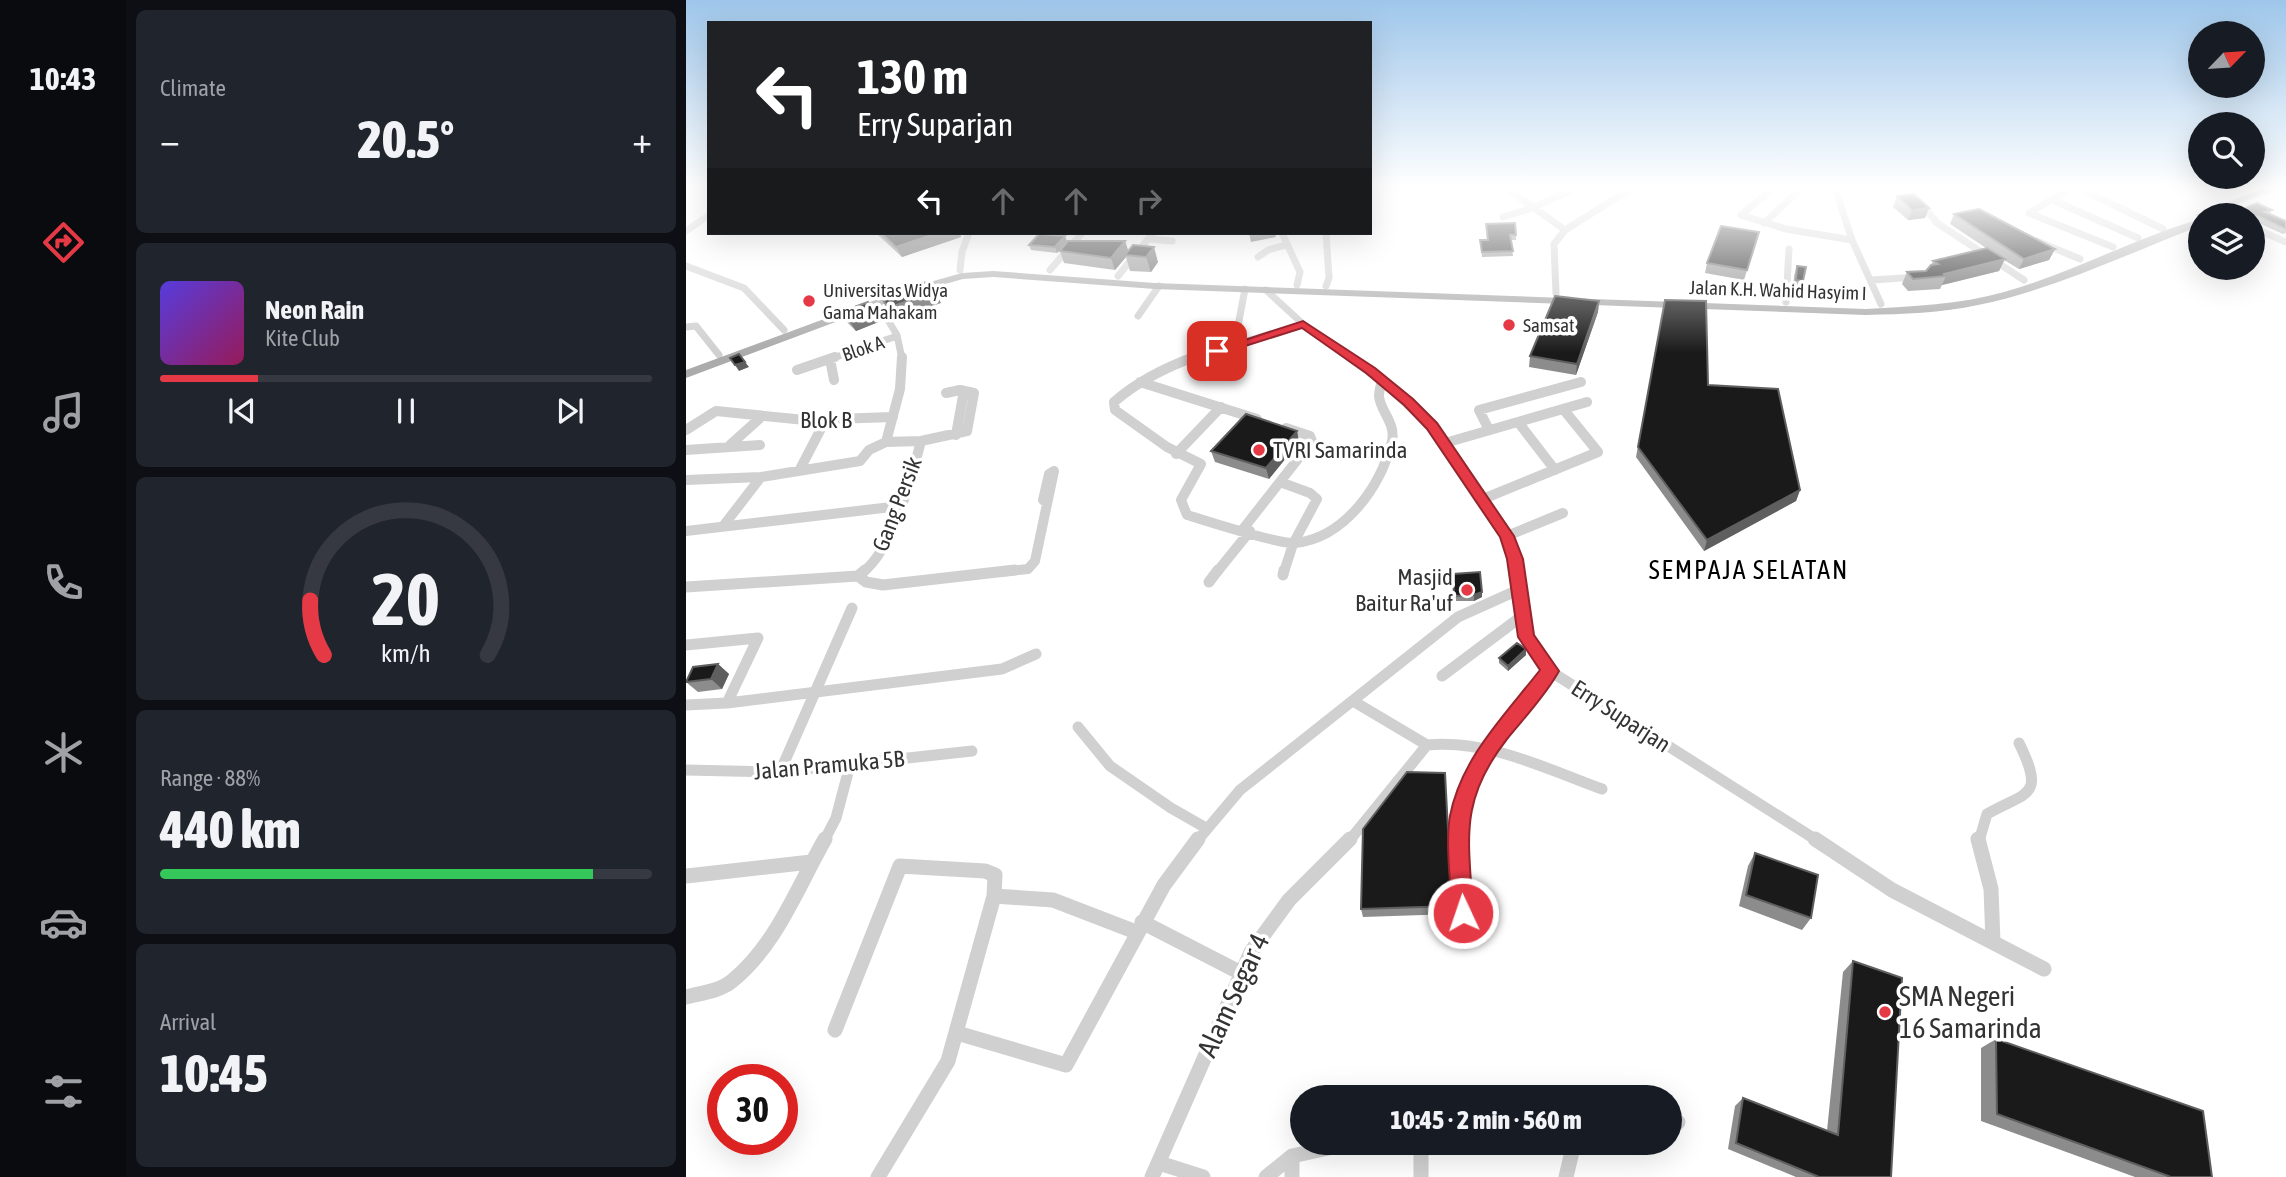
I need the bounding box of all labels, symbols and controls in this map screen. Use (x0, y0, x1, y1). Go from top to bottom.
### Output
north arrow (2188, 21, 2264, 98)
map controls (2188, 21, 2265, 280)
text: 130 m (857, 48, 968, 104)
icon: left (742, 49, 833, 140)
text: 10:43 (30, 60, 96, 97)
text: Climate (160, 75, 226, 101)
text: Erry Suparjan (857, 106, 1013, 143)
text: 20.5° (358, 109, 454, 169)
button: search (2188, 112, 2265, 189)
text: − (160, 118, 180, 161)
text: + (632, 118, 652, 161)
icon: left (911, 182, 949, 220)
icon: ahead (984, 182, 1022, 220)
icon: ahead (1057, 182, 1095, 220)
icon: right (1130, 182, 1168, 220)
button: layers (2188, 203, 2265, 280)
icon: directions (39, 218, 88, 267)
street label: Jalan K.H. Wahid Hasyim I (1689, 276, 1867, 304)
place label: Universitas Widya Gama Mahakam (823, 279, 948, 323)
marker: Universitas Widya Gama Mahakam (801, 293, 817, 309)
text: Neon Rain (265, 295, 364, 325)
place label: Samsat (1523, 314, 1575, 336)
marker: Samsat (1501, 317, 1517, 333)
pin (1187, 321, 1247, 381)
text: Kite Club (265, 325, 340, 351)
street label: Blok A (839, 330, 888, 365)
icon: arrive (1198, 332, 1236, 370)
icon: music (39, 388, 88, 437)
icon: previous (223, 392, 261, 430)
icon: pause (387, 392, 425, 430)
icon: next (551, 392, 589, 430)
street label: Blok B (800, 407, 852, 433)
place label: TVRI Samarinda (1273, 437, 1407, 463)
marker: TVRI Samarinda (1251, 442, 1267, 458)
street label: Gang Persik (867, 453, 927, 555)
district label: SEMPAJA SELATAN (1649, 555, 1849, 585)
text: 20 (372, 557, 440, 640)
icon: phone (39, 558, 88, 607)
place label: Masjid Baitur Ra'uf (1355, 564, 1453, 616)
marker: Masjid Baitur Ra'uf (1459, 582, 1475, 598)
text: km/h (381, 638, 431, 666)
street label: Erry Suparjan (1567, 675, 1675, 757)
icon: climate (39, 728, 88, 777)
street label: Jalan Pramuka 5B (753, 745, 905, 785)
text: Range · 88% (160, 765, 260, 791)
text: 440 km (160, 799, 301, 859)
position arrow (1426, 876, 1500, 950)
icon: car (39, 898, 88, 947)
street label: Alam Segar 4 (1191, 928, 1275, 1062)
place label: SMA Negeri 16 Samarinda (1899, 980, 2042, 1044)
marker: SMA Negeri 16 Samarinda (1877, 1004, 1893, 1020)
text: Arrival (160, 1009, 216, 1035)
text: 10:45 (160, 1043, 268, 1103)
speed limit sign: 30 (707, 1064, 798, 1155)
icon: filters (39, 1067, 88, 1116)
text: 10:45 · 2 min · 560 m (1390, 1105, 1582, 1135)

